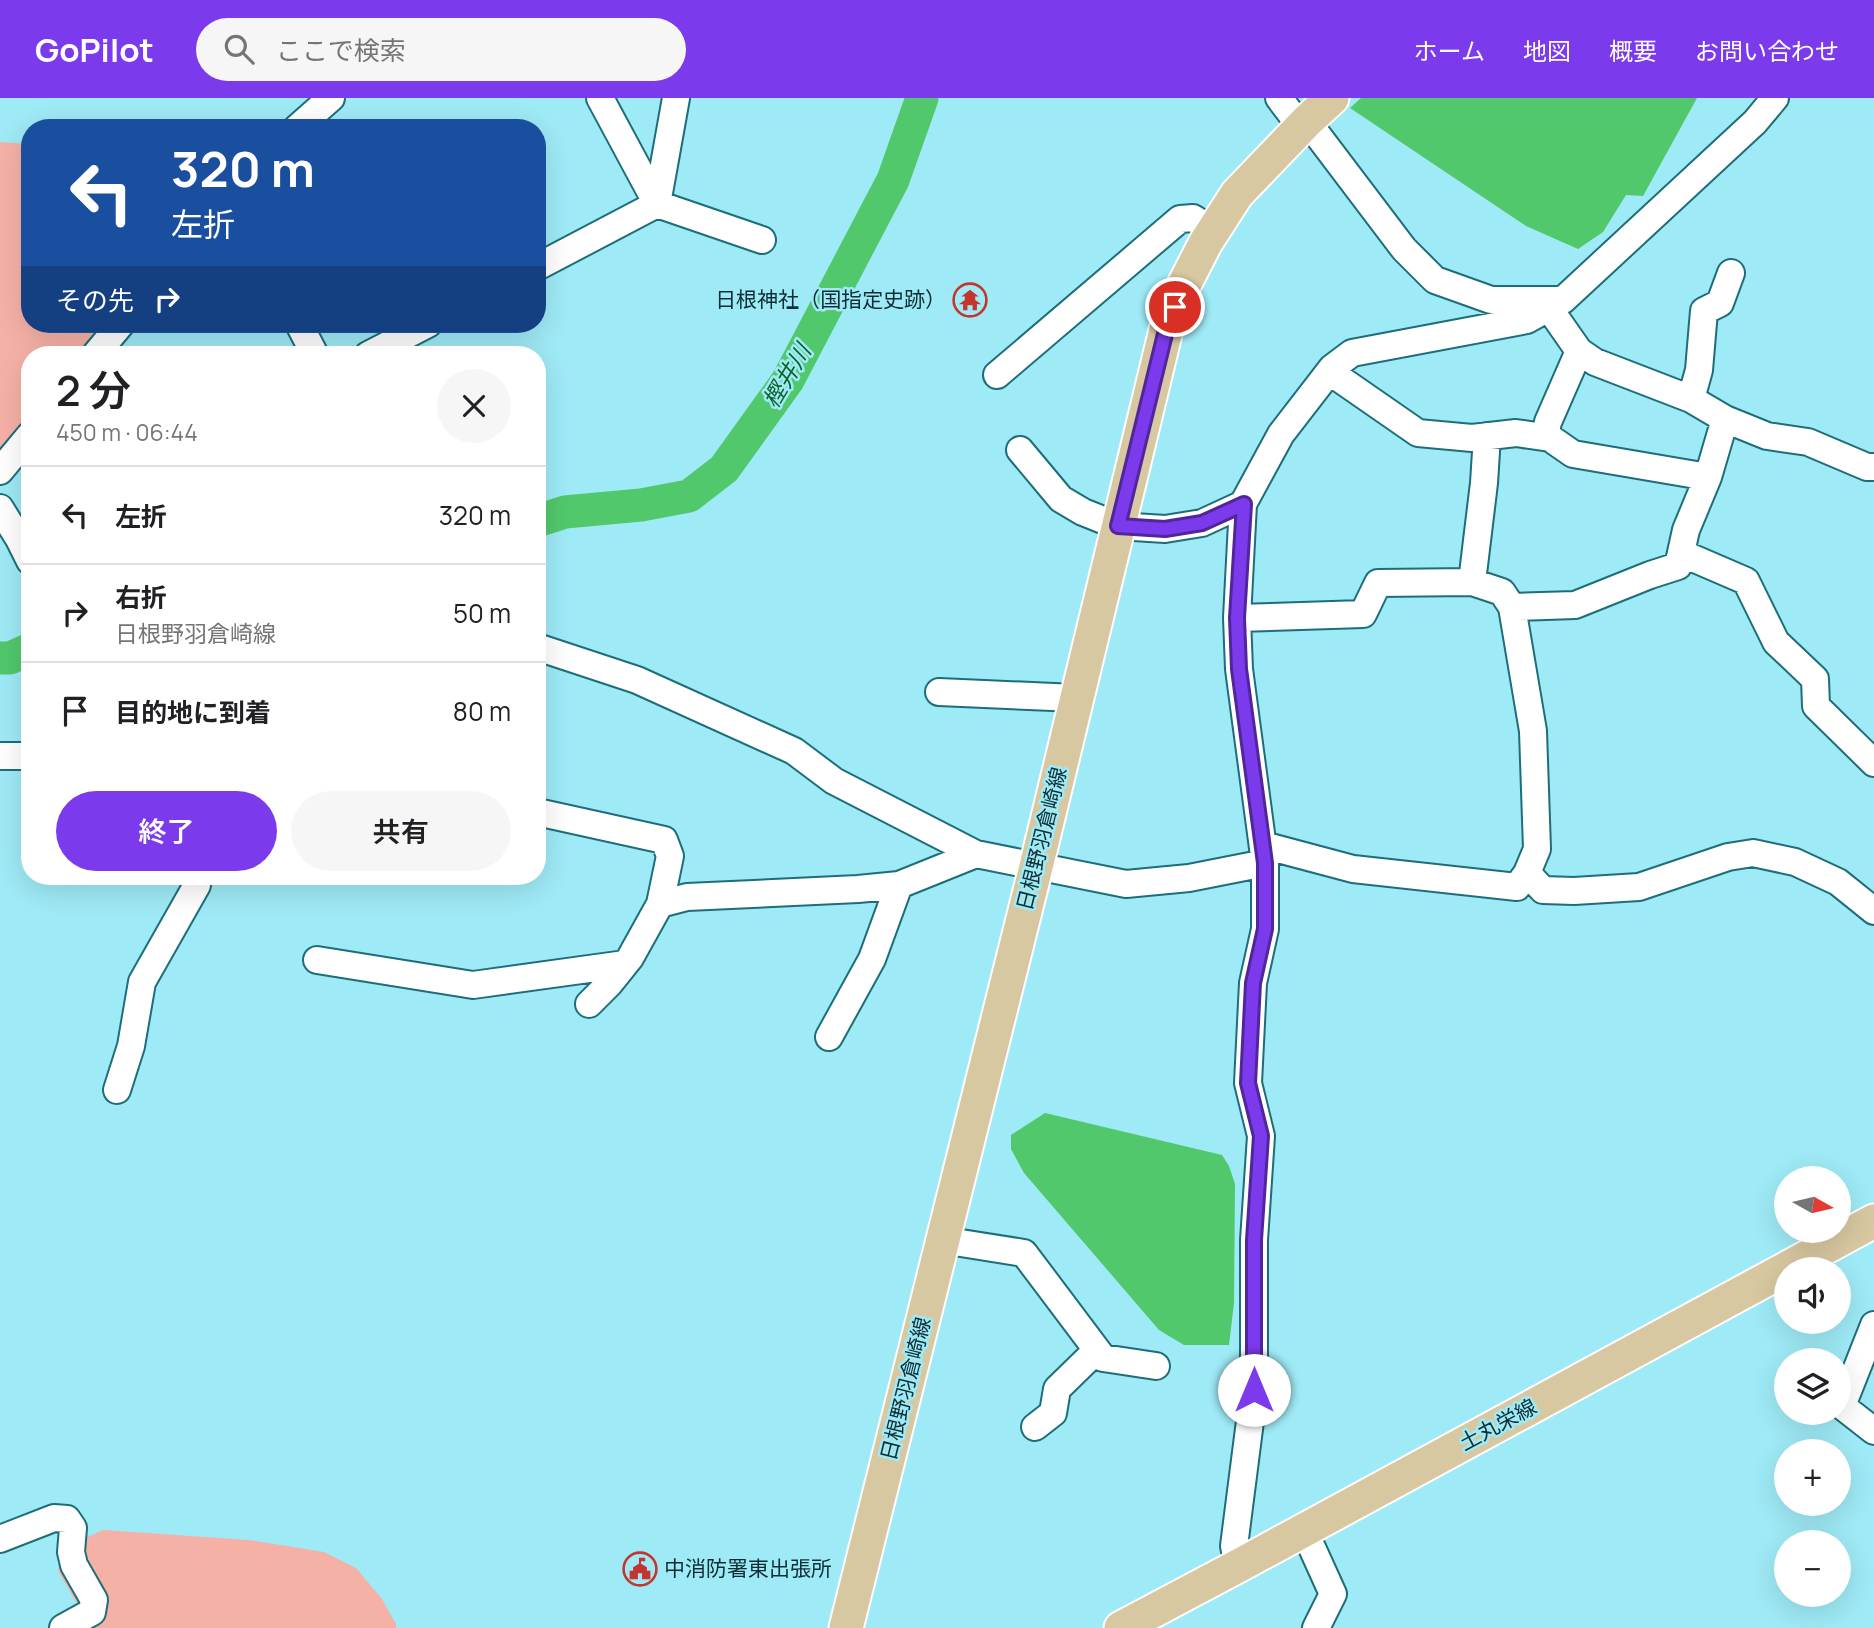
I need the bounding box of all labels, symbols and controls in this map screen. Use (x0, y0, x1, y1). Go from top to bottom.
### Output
search box (196, 18, 686, 81)
text: GoPilot (35, 27, 154, 72)
icon: search (220, 30, 258, 68)
text: ここで検索 (276, 32, 406, 68)
text: ホーム (1414, 34, 1485, 67)
text: 地図 (1523, 34, 1571, 67)
text: 概要 (1609, 34, 1657, 67)
text: お問い合わせ (1695, 34, 1839, 67)
text: 320 m (171, 135, 315, 202)
icon: left (56, 147, 147, 238)
text: 左折 (171, 202, 235, 246)
pin (1145, 277, 1205, 337)
icon: right (148, 280, 186, 318)
temple icon: 日根神社（国指定史跡） (951, 281, 989, 319)
text: その先 (56, 282, 134, 318)
place label: 日根神社（国指定史跡） (715, 285, 946, 313)
icon: arrive (1156, 288, 1194, 326)
water label: 樫井川 (755, 335, 819, 413)
text: 2 分 (56, 361, 131, 419)
button: close (437, 369, 511, 443)
text: 450 m · 06:44 (56, 416, 198, 448)
icon: left (56, 496, 94, 534)
text: 320 m (439, 497, 511, 533)
text: 左折 (115, 498, 167, 534)
text: 右折 (115, 579, 167, 615)
icon: right (56, 594, 94, 632)
text: 50 m (453, 595, 511, 631)
text: 日根野羽倉崎線 (115, 617, 276, 649)
icon: arrive (56, 692, 94, 730)
text: 80 m (453, 693, 511, 729)
text: 目的地に到着 (115, 694, 271, 730)
street label: 日根野羽倉崎線 (1010, 764, 1072, 913)
button: 終了 (56, 791, 277, 871)
button: 共有 (291, 791, 511, 871)
north arrow (1774, 1166, 1852, 1242)
map controls (1774, 1166, 1851, 1607)
button: sound (1774, 1257, 1851, 1334)
street label: 日根野羽倉崎線 (874, 1314, 936, 1463)
button: layers (1774, 1348, 1851, 1425)
position arrow (1217, 1353, 1291, 1427)
street label: 土丸栄線 (1454, 1392, 1541, 1456)
button: + (1774, 1439, 1851, 1516)
button: − (1774, 1530, 1851, 1607)
public building icon: 中消防署東出張所 (621, 1550, 659, 1588)
place label: 中消防署東出張所 (664, 1554, 832, 1582)

